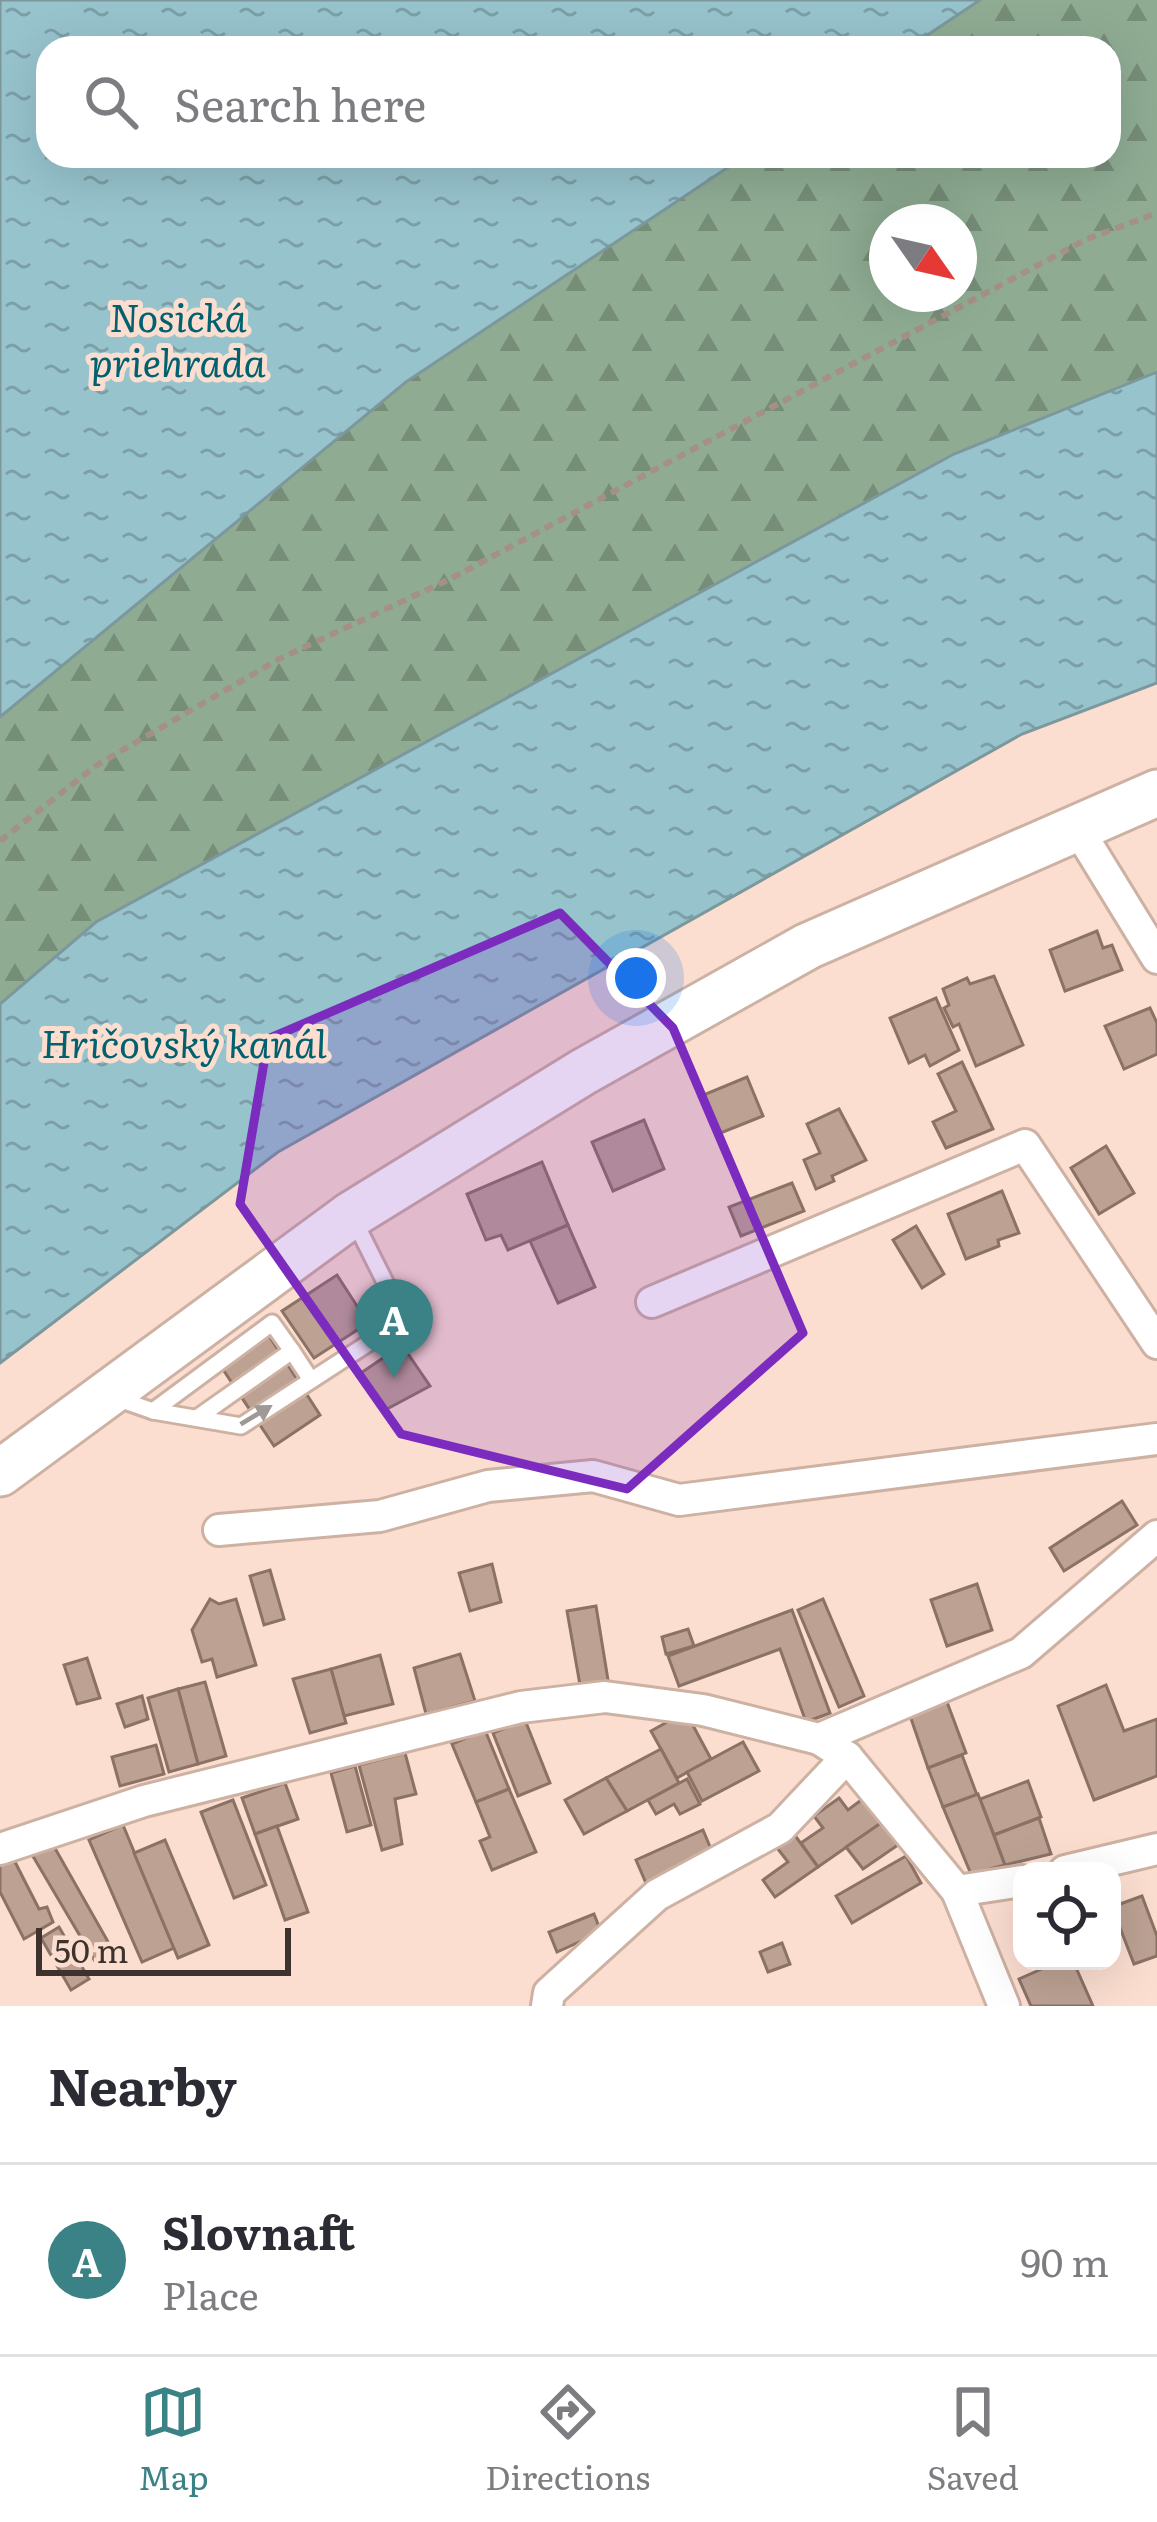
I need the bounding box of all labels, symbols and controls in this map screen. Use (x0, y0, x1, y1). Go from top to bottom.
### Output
search box (36, 36, 1121, 168)
icon: search (78, 69, 144, 135)
text: Search here (174, 69, 426, 136)
north arrow (869, 204, 977, 312)
water label: Nosická priehrada (90, 286, 266, 389)
your location (606, 948, 666, 1008)
water label: Hričovský kanál (41, 1012, 327, 1070)
pin: A (355, 1279, 433, 1378)
one-way arrow (239, 1405, 273, 1426)
map controls (1013, 1862, 1121, 1970)
button: locate (1013, 1862, 1121, 1970)
scale bar (36, 1922, 291, 1975)
text: 50 m (54, 1924, 128, 1973)
text: Nearby (48, 2046, 237, 2122)
text: Slovnaft (162, 2197, 355, 2264)
text: A (72, 2231, 102, 2289)
text: 90 m (1020, 2231, 1109, 2289)
text: Place (162, 2264, 259, 2322)
tab: Map (138, 2379, 209, 2500)
tab: Directions (485, 2379, 650, 2500)
tab: Saved (927, 2379, 1019, 2500)

